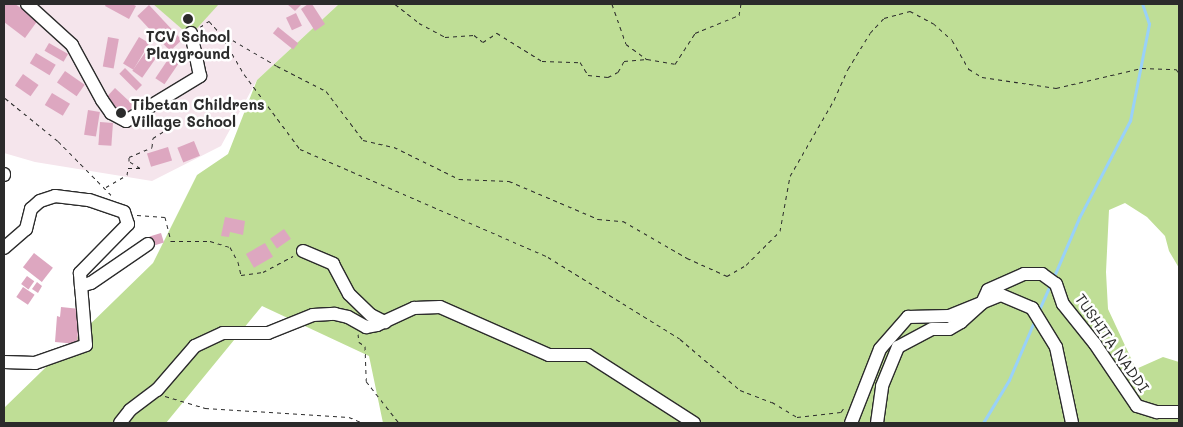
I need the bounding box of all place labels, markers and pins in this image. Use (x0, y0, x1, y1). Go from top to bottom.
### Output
marker: TCV School Playground (182, 13, 194, 25)
place label: TCV School Playground (146, 27, 230, 62)
place label: Tibetan Childrens Village School (131, 95, 265, 130)
marker: Tibetan Childrens Village School (115, 107, 127, 119)

